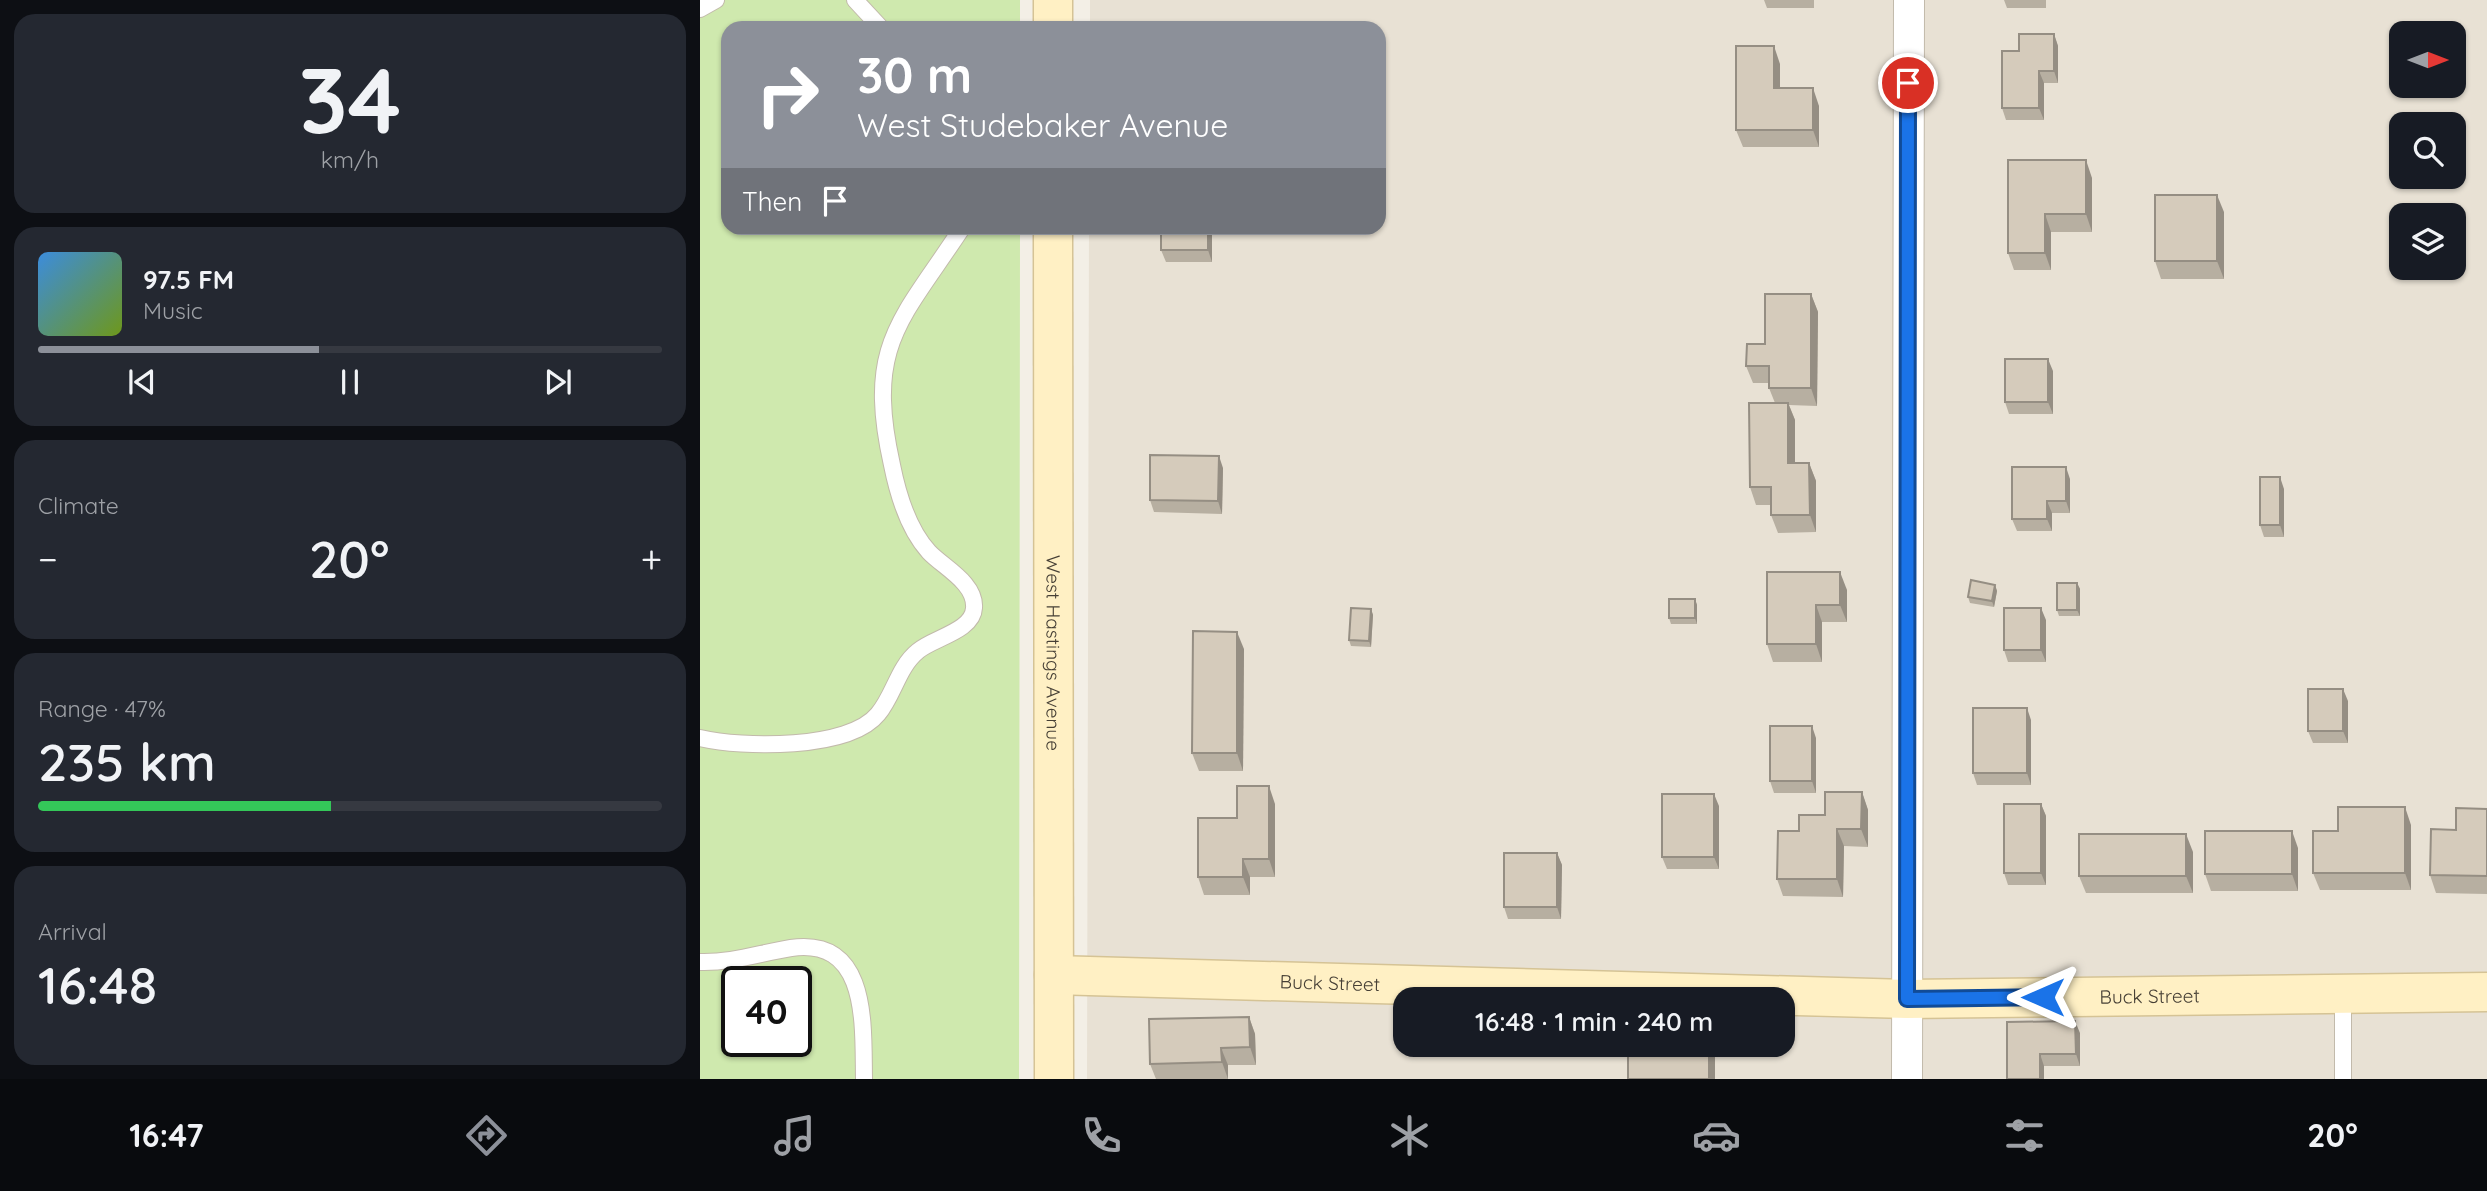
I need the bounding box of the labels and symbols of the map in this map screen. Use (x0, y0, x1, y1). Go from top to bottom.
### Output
north arrow (2389, 21, 2466, 98)
pin (1878, 53, 1938, 113)
street label: West Hastings Avenue (1041, 555, 1066, 751)
position arrow (2006, 960, 2080, 1034)
speed limit sign: 40 (721, 966, 812, 1057)
street label: Buck Street (1279, 969, 1380, 996)
street label: Buck Street (2099, 983, 2200, 1009)

